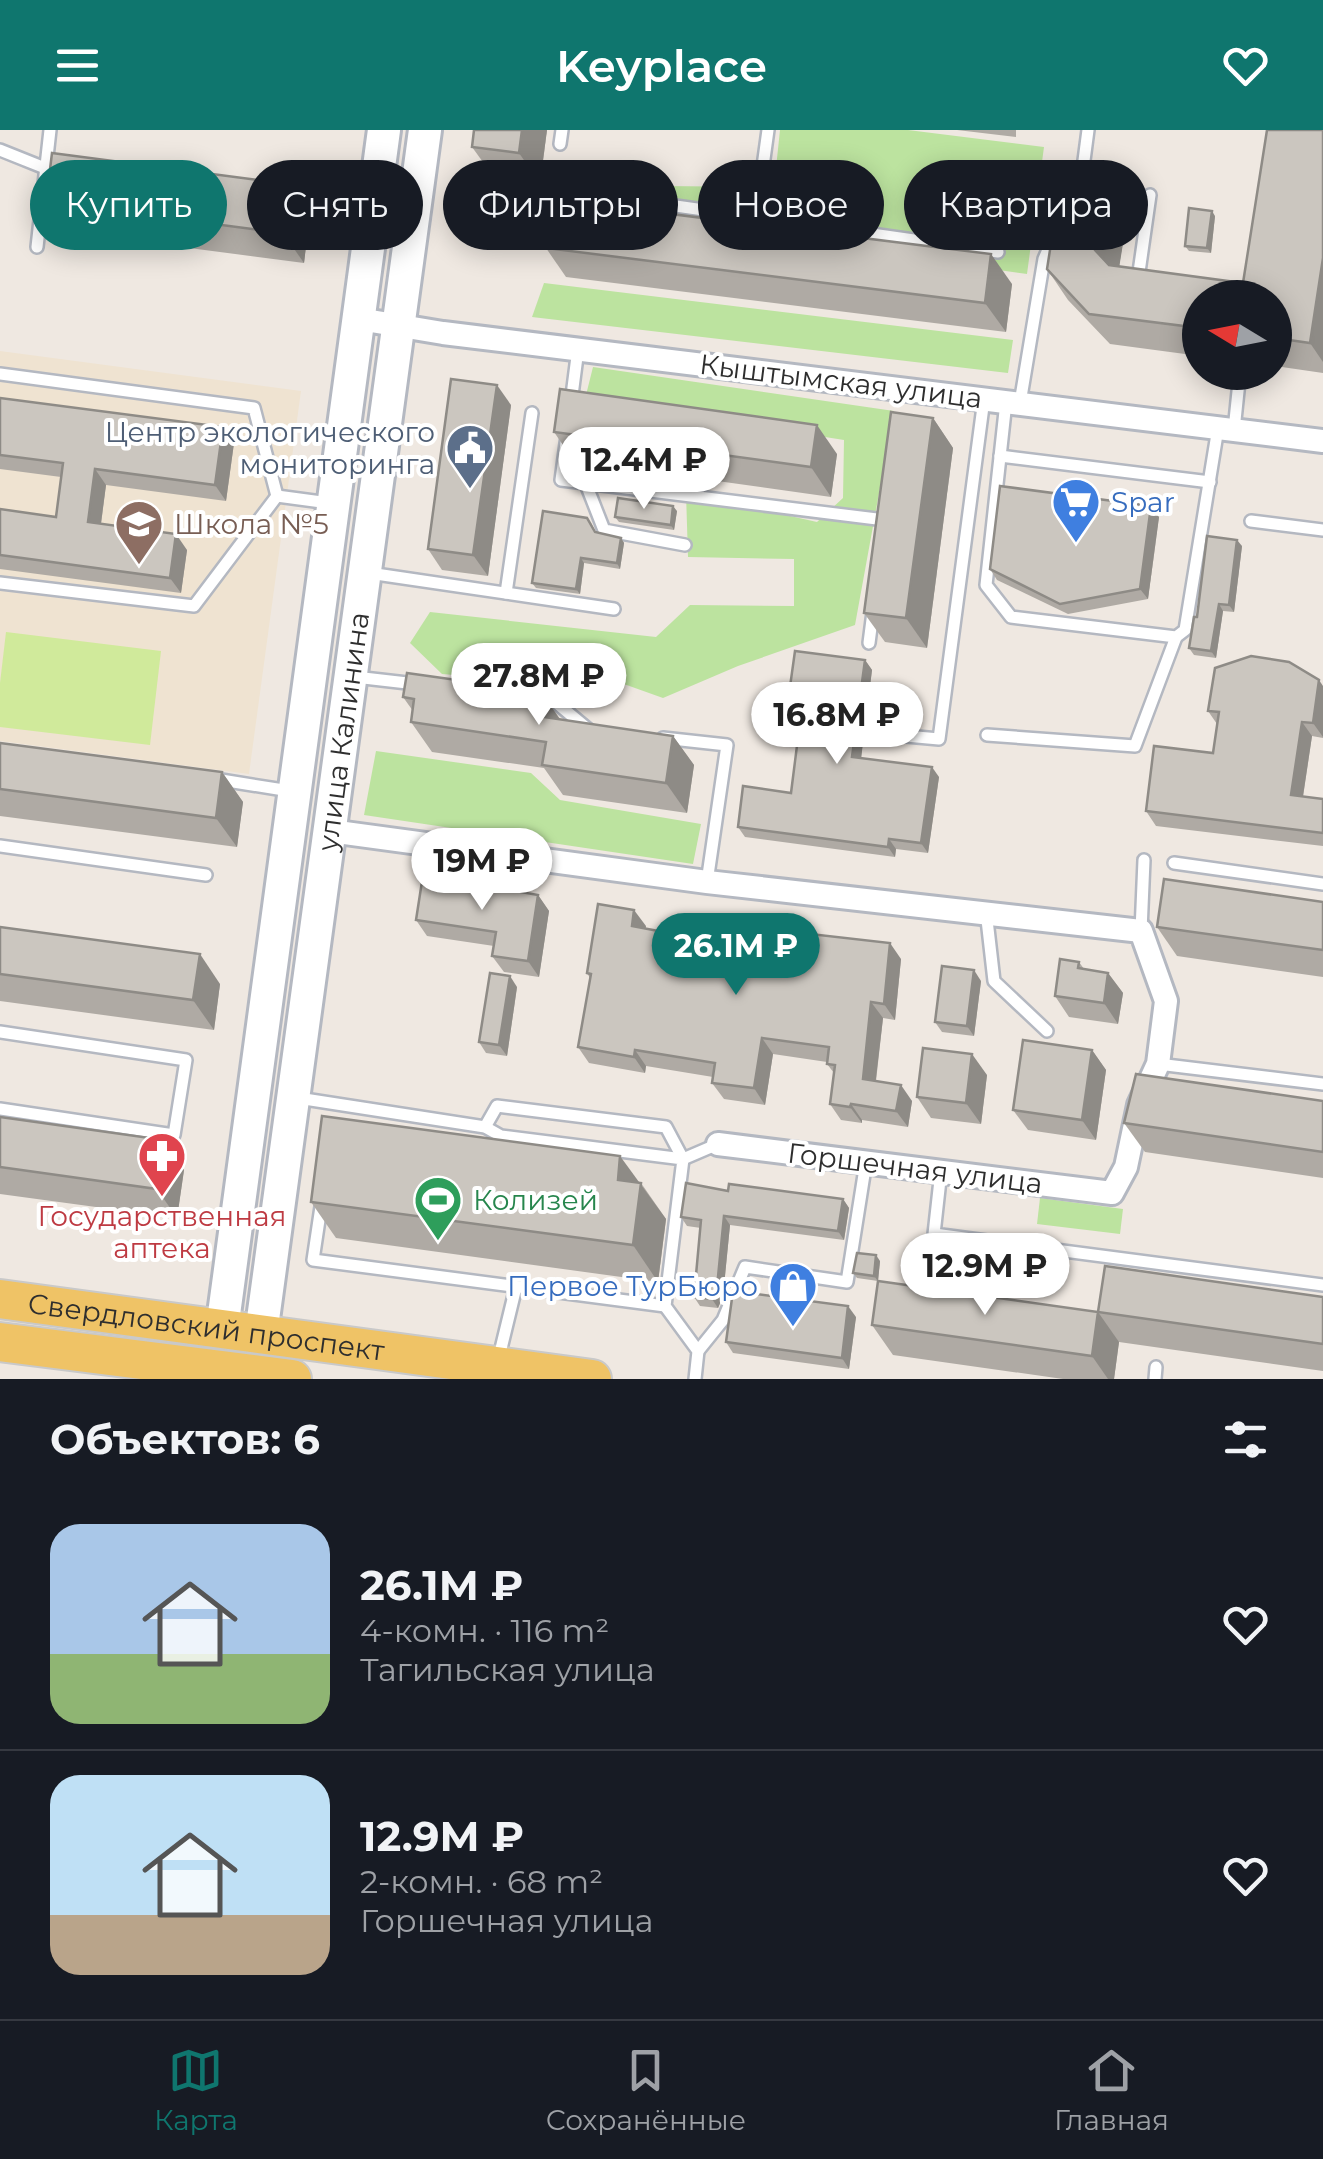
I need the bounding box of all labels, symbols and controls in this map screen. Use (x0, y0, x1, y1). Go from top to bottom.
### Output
icon: menu (50, 38, 105, 93)
text: Keyplace (556, 38, 767, 93)
icon: heart (1218, 38, 1273, 93)
chip: Купить (30, 160, 227, 250)
chip: Снять (247, 160, 423, 250)
chip: Фильтры (443, 160, 678, 250)
chip: Новое (698, 160, 884, 250)
chip: Квартира (904, 160, 1148, 250)
north arrow (1182, 280, 1292, 390)
map controls (1182, 280, 1292, 390)
street label: Кыштымская улица (698, 347, 984, 415)
place label: Центр экологического мониторинга (105, 415, 435, 481)
public building icon: Центр экологического мониторинга (444, 422, 496, 490)
pin: 12.4M ₽ (552, 427, 736, 512)
text: 12.4M ₽ (581, 440, 707, 479)
supermarket icon: Spar (1050, 476, 1102, 544)
place label: Spar (1111, 485, 1175, 519)
school or university icon: Школа №5 (113, 498, 165, 566)
place label: Школа №5 (174, 507, 329, 541)
street label: улица Калинина (310, 610, 376, 854)
pin: 27.8M ₽ (447, 643, 631, 728)
text: 27.8M ₽ (473, 656, 605, 695)
pin: 16.8M ₽ (745, 682, 929, 767)
text: 16.8M ₽ (773, 695, 901, 734)
pin: 19M ₽ (412, 828, 552, 913)
text: 19M ₽ (433, 841, 531, 880)
pin: 26.1M ₽ (644, 913, 828, 998)
text: 26.1M ₽ (674, 926, 798, 965)
pharmacy icon: Государственная аптека (136, 1130, 188, 1198)
street label: Горшечная улица (786, 1135, 1044, 1201)
sports icon: Колизей (412, 1174, 464, 1242)
place label: Колизей (473, 1183, 598, 1217)
place label: Государственная аптека (38, 1199, 286, 1265)
pin: 12.9M ₽ (893, 1233, 1077, 1318)
text: 12.9M ₽ (923, 1246, 1047, 1285)
shop icon: Первое ТурБюро (767, 1260, 819, 1328)
place label: Первое ТурБюро (507, 1269, 758, 1303)
street label: Свердловский проспект (26, 1286, 387, 1368)
icon: filters (1218, 1412, 1273, 1467)
text: Объектов: 6 (50, 1413, 320, 1465)
text: 26.1M ₽ (360, 1559, 523, 1611)
icon: home (130, 1564, 250, 1684)
icon: heart (1218, 1597, 1273, 1652)
text: 4-комн. · 116 m² (360, 1611, 609, 1650)
text: Тагильская улица (360, 1650, 655, 1689)
text: 12.9M ₽ (360, 1810, 524, 1862)
icon: home (130, 1815, 250, 1935)
icon: heart (1218, 1848, 1273, 1903)
text: 2-комн. · 68 m² (360, 1862, 603, 1901)
text: Горшечная улица (360, 1901, 653, 1940)
tab: Карта (154, 2043, 238, 2137)
tab: Сохранённые (546, 2043, 746, 2137)
tab: Главная (1054, 2043, 1169, 2137)

